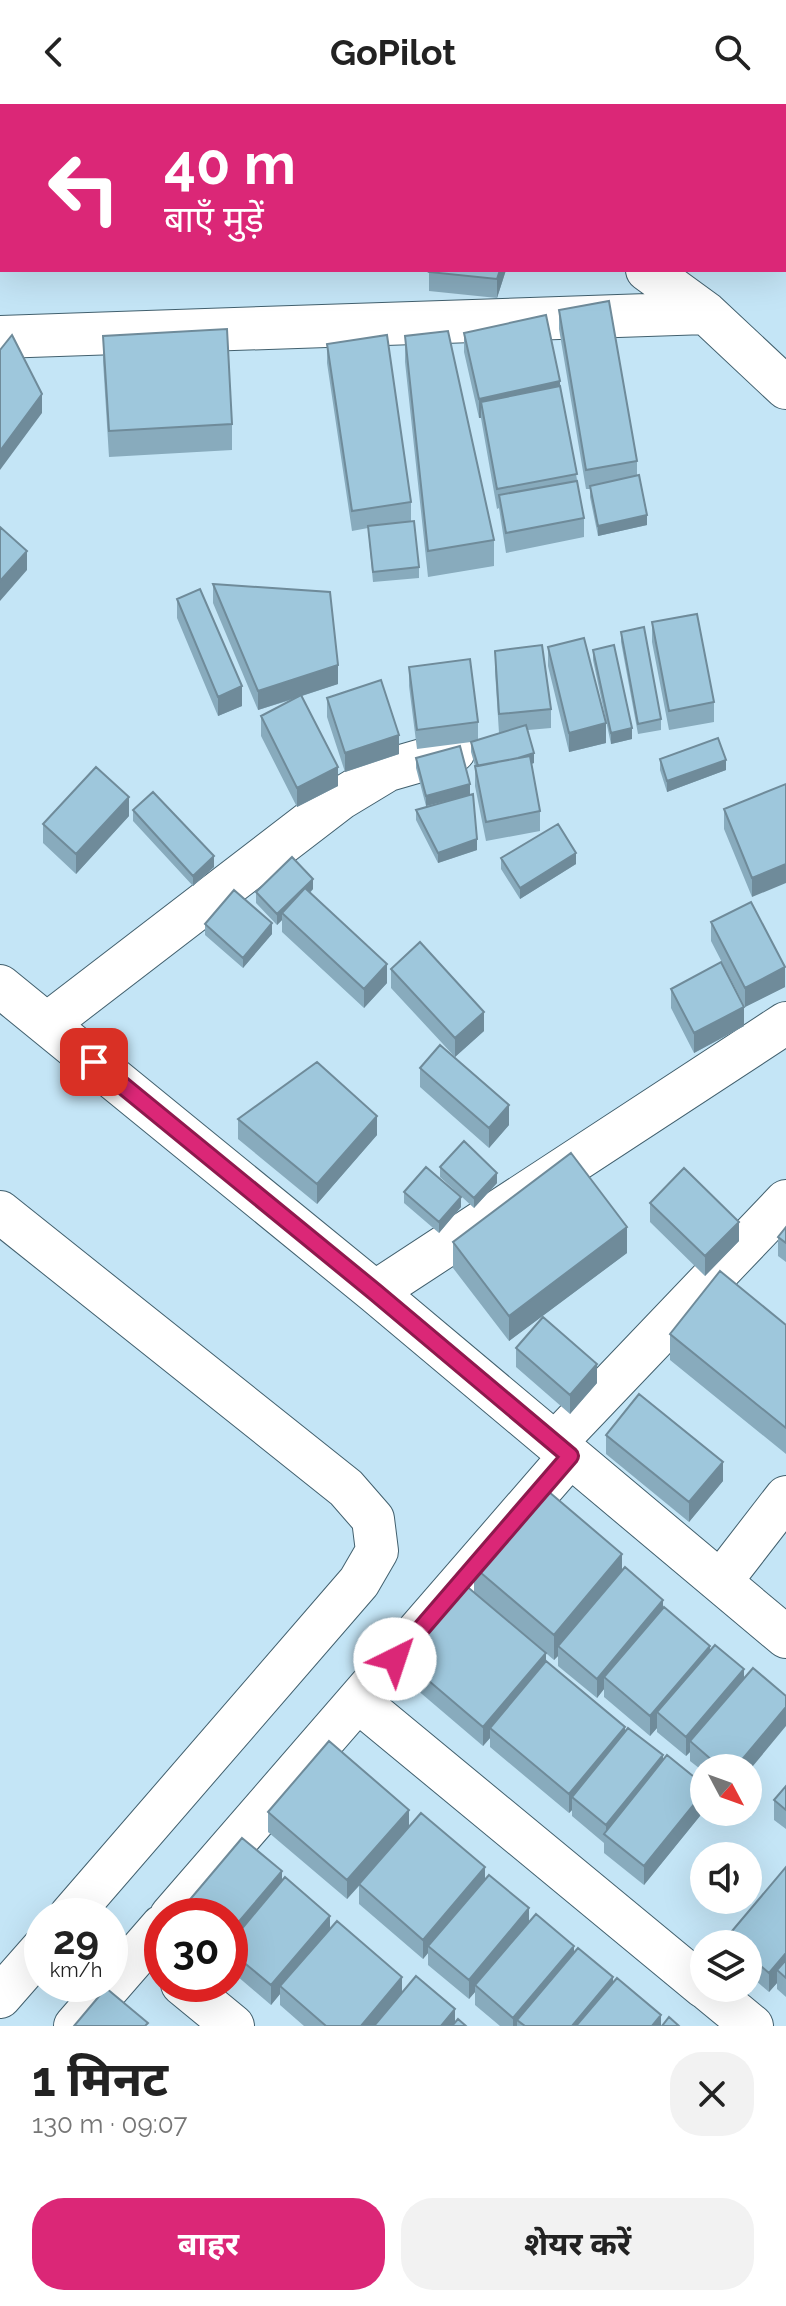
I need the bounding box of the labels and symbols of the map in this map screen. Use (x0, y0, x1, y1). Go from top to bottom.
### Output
pin (60, 1028, 128, 1096)
position arrow (353, 1617, 437, 1701)
north arrow (690, 1754, 762, 1826)
speed limit sign: 30 (144, 1898, 248, 2002)

